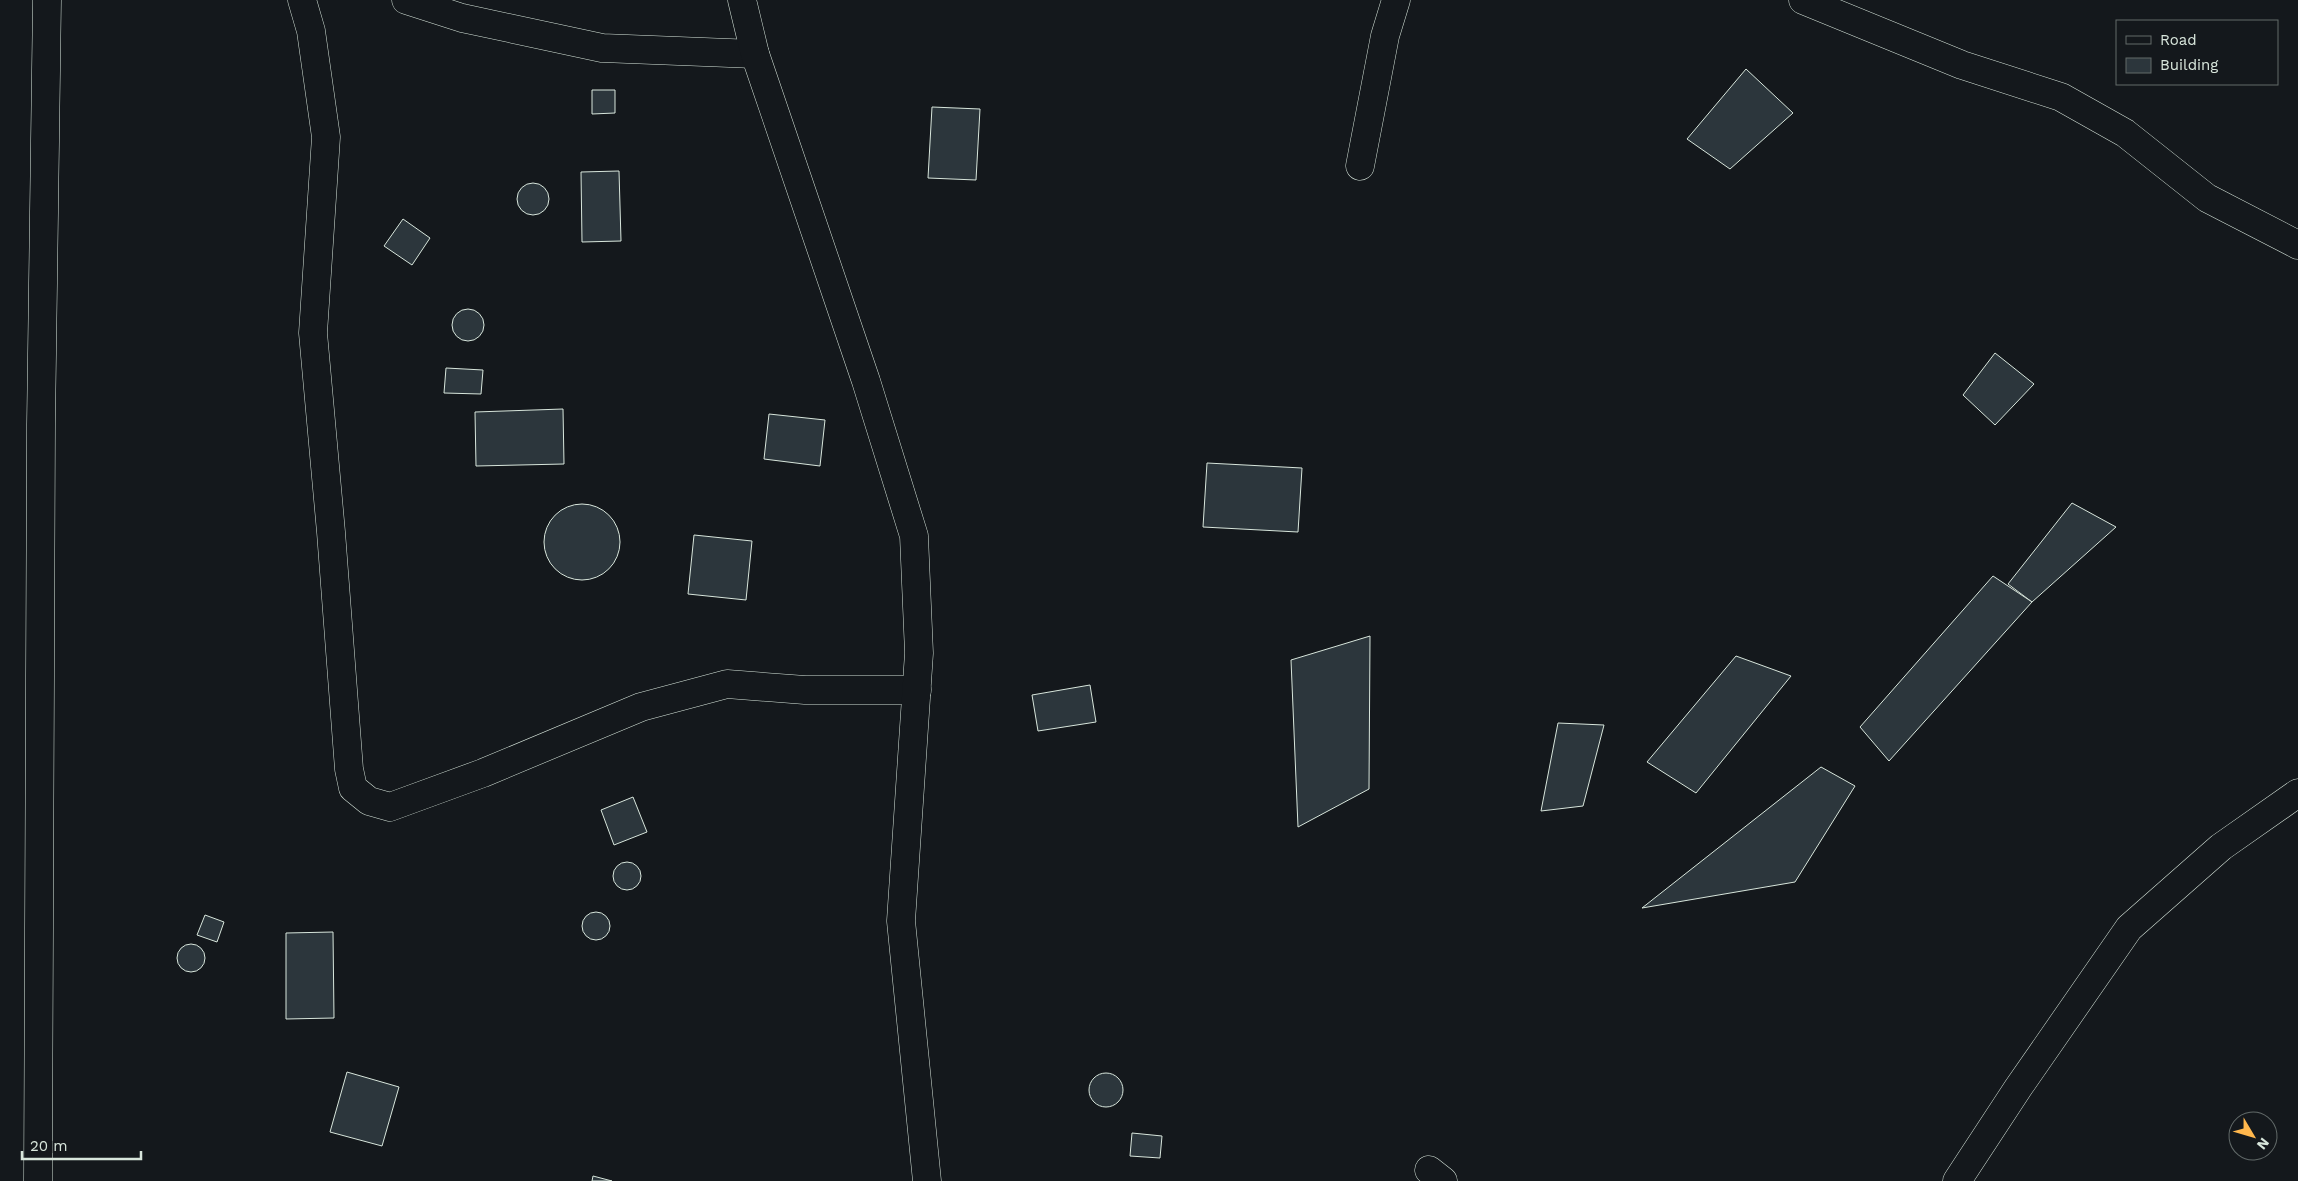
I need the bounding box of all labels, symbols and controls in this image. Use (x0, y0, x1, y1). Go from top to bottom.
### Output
legend (2116, 20, 2278, 85)
text: Road (2160, 31, 2197, 49)
text: Building (2160, 56, 2218, 74)
north arrow (2228, 1111, 2278, 1161)
scale bar (22, 1128, 141, 1160)
text: N (2254, 1135, 2273, 1153)
text: 20 m (30, 1137, 68, 1155)

